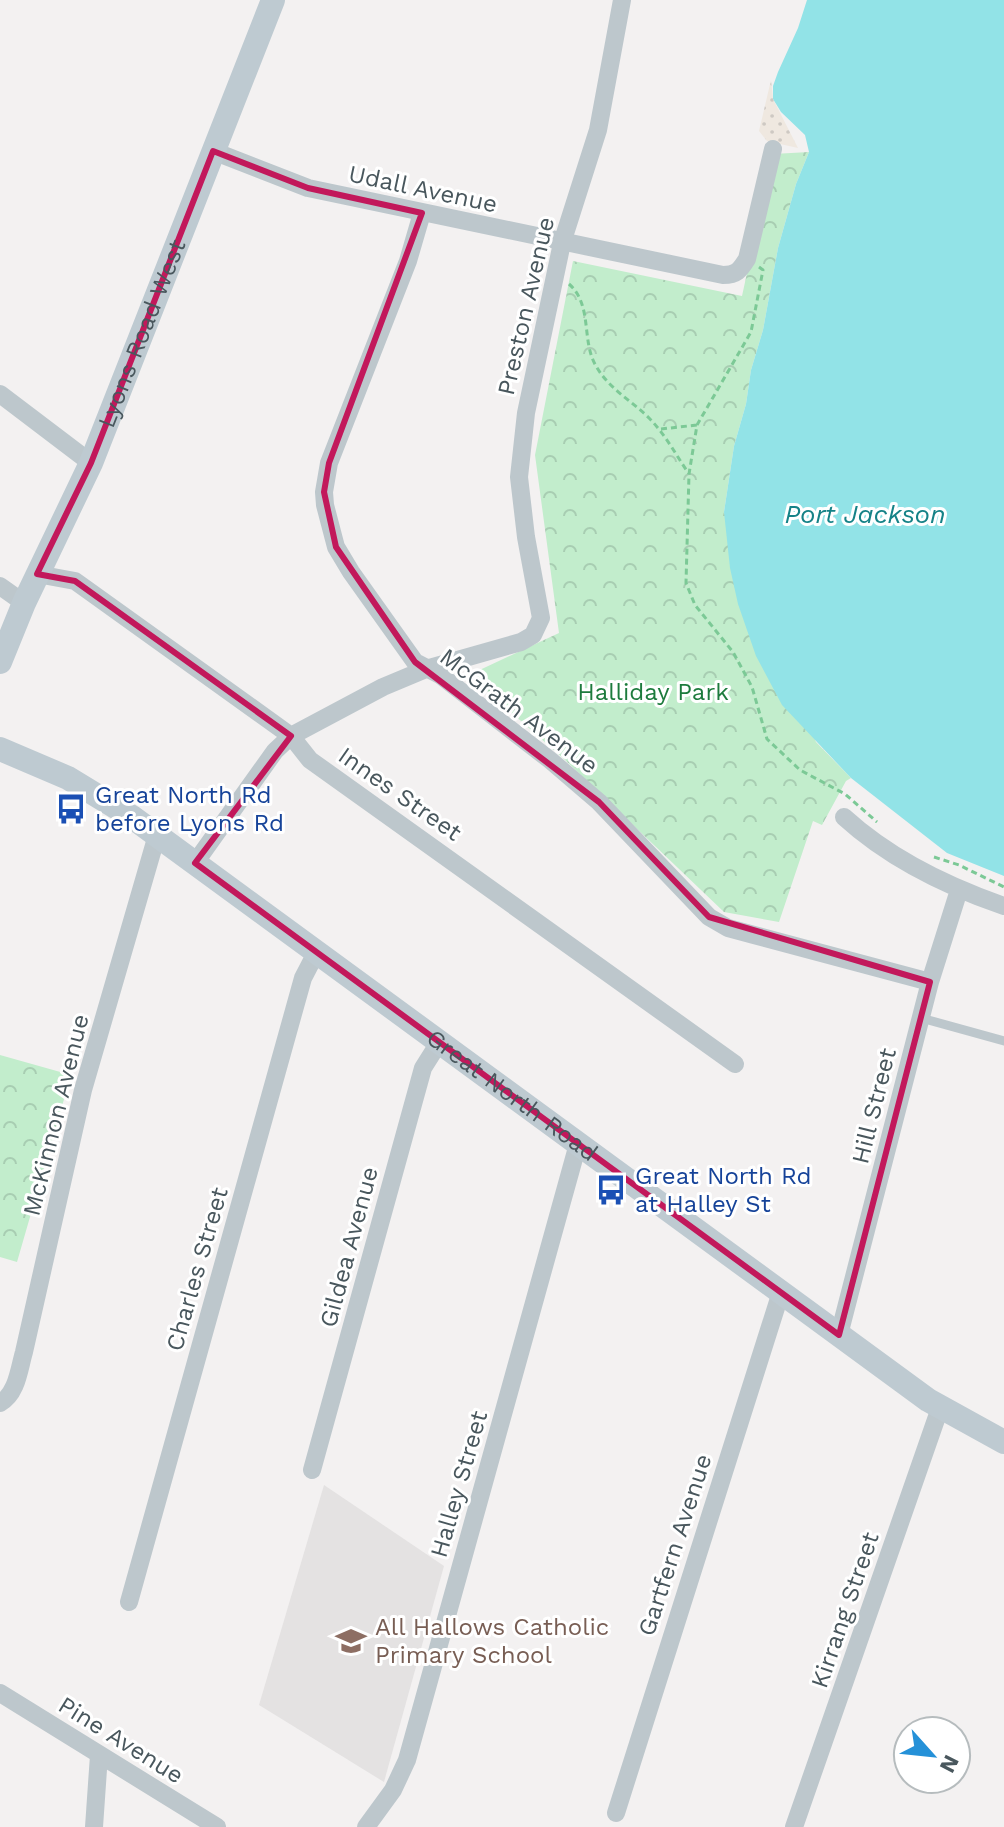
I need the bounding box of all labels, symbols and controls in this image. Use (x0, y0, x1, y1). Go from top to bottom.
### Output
street label: Udall Avenue (346, 160, 500, 218)
street label: Preston Avenue (492, 214, 560, 398)
street label: Lyons Road West (92, 235, 191, 432)
water label: Port Jackson (784, 499, 946, 529)
street label: McGrath Avenue (434, 642, 604, 780)
park label: Halliday Park (577, 678, 729, 706)
street label: Innes Street (333, 741, 467, 847)
place label: Great North Rd before Lyons Rd (95, 781, 284, 837)
bus stop icon: Great North Rd before Lyons Rd (54, 792, 88, 826)
street label: McKinnon Avenue (17, 1011, 95, 1219)
street label: Great North Road (421, 1024, 603, 1167)
street label: Hill Street (846, 1045, 902, 1167)
place label: Great North Rd at Halley St (635, 1162, 812, 1218)
street label: Gildea Avenue (314, 1164, 384, 1330)
bus stop icon: Great North Rd at Halley St (594, 1173, 628, 1207)
street label: Charles Street (160, 1184, 234, 1354)
street label: Halley Street (425, 1407, 493, 1561)
street label: Gartfern Avenue (632, 1451, 718, 1639)
street label: Kirrang Street (805, 1528, 885, 1692)
place label: All Hallows Catholic Primary School (375, 1613, 609, 1669)
school or university icon: All Hallows Catholic Primary School (334, 1624, 368, 1658)
street label: Pine Avenue (53, 1691, 189, 1789)
north arrow (892, 1715, 972, 1795)
text: N (935, 1751, 964, 1777)

